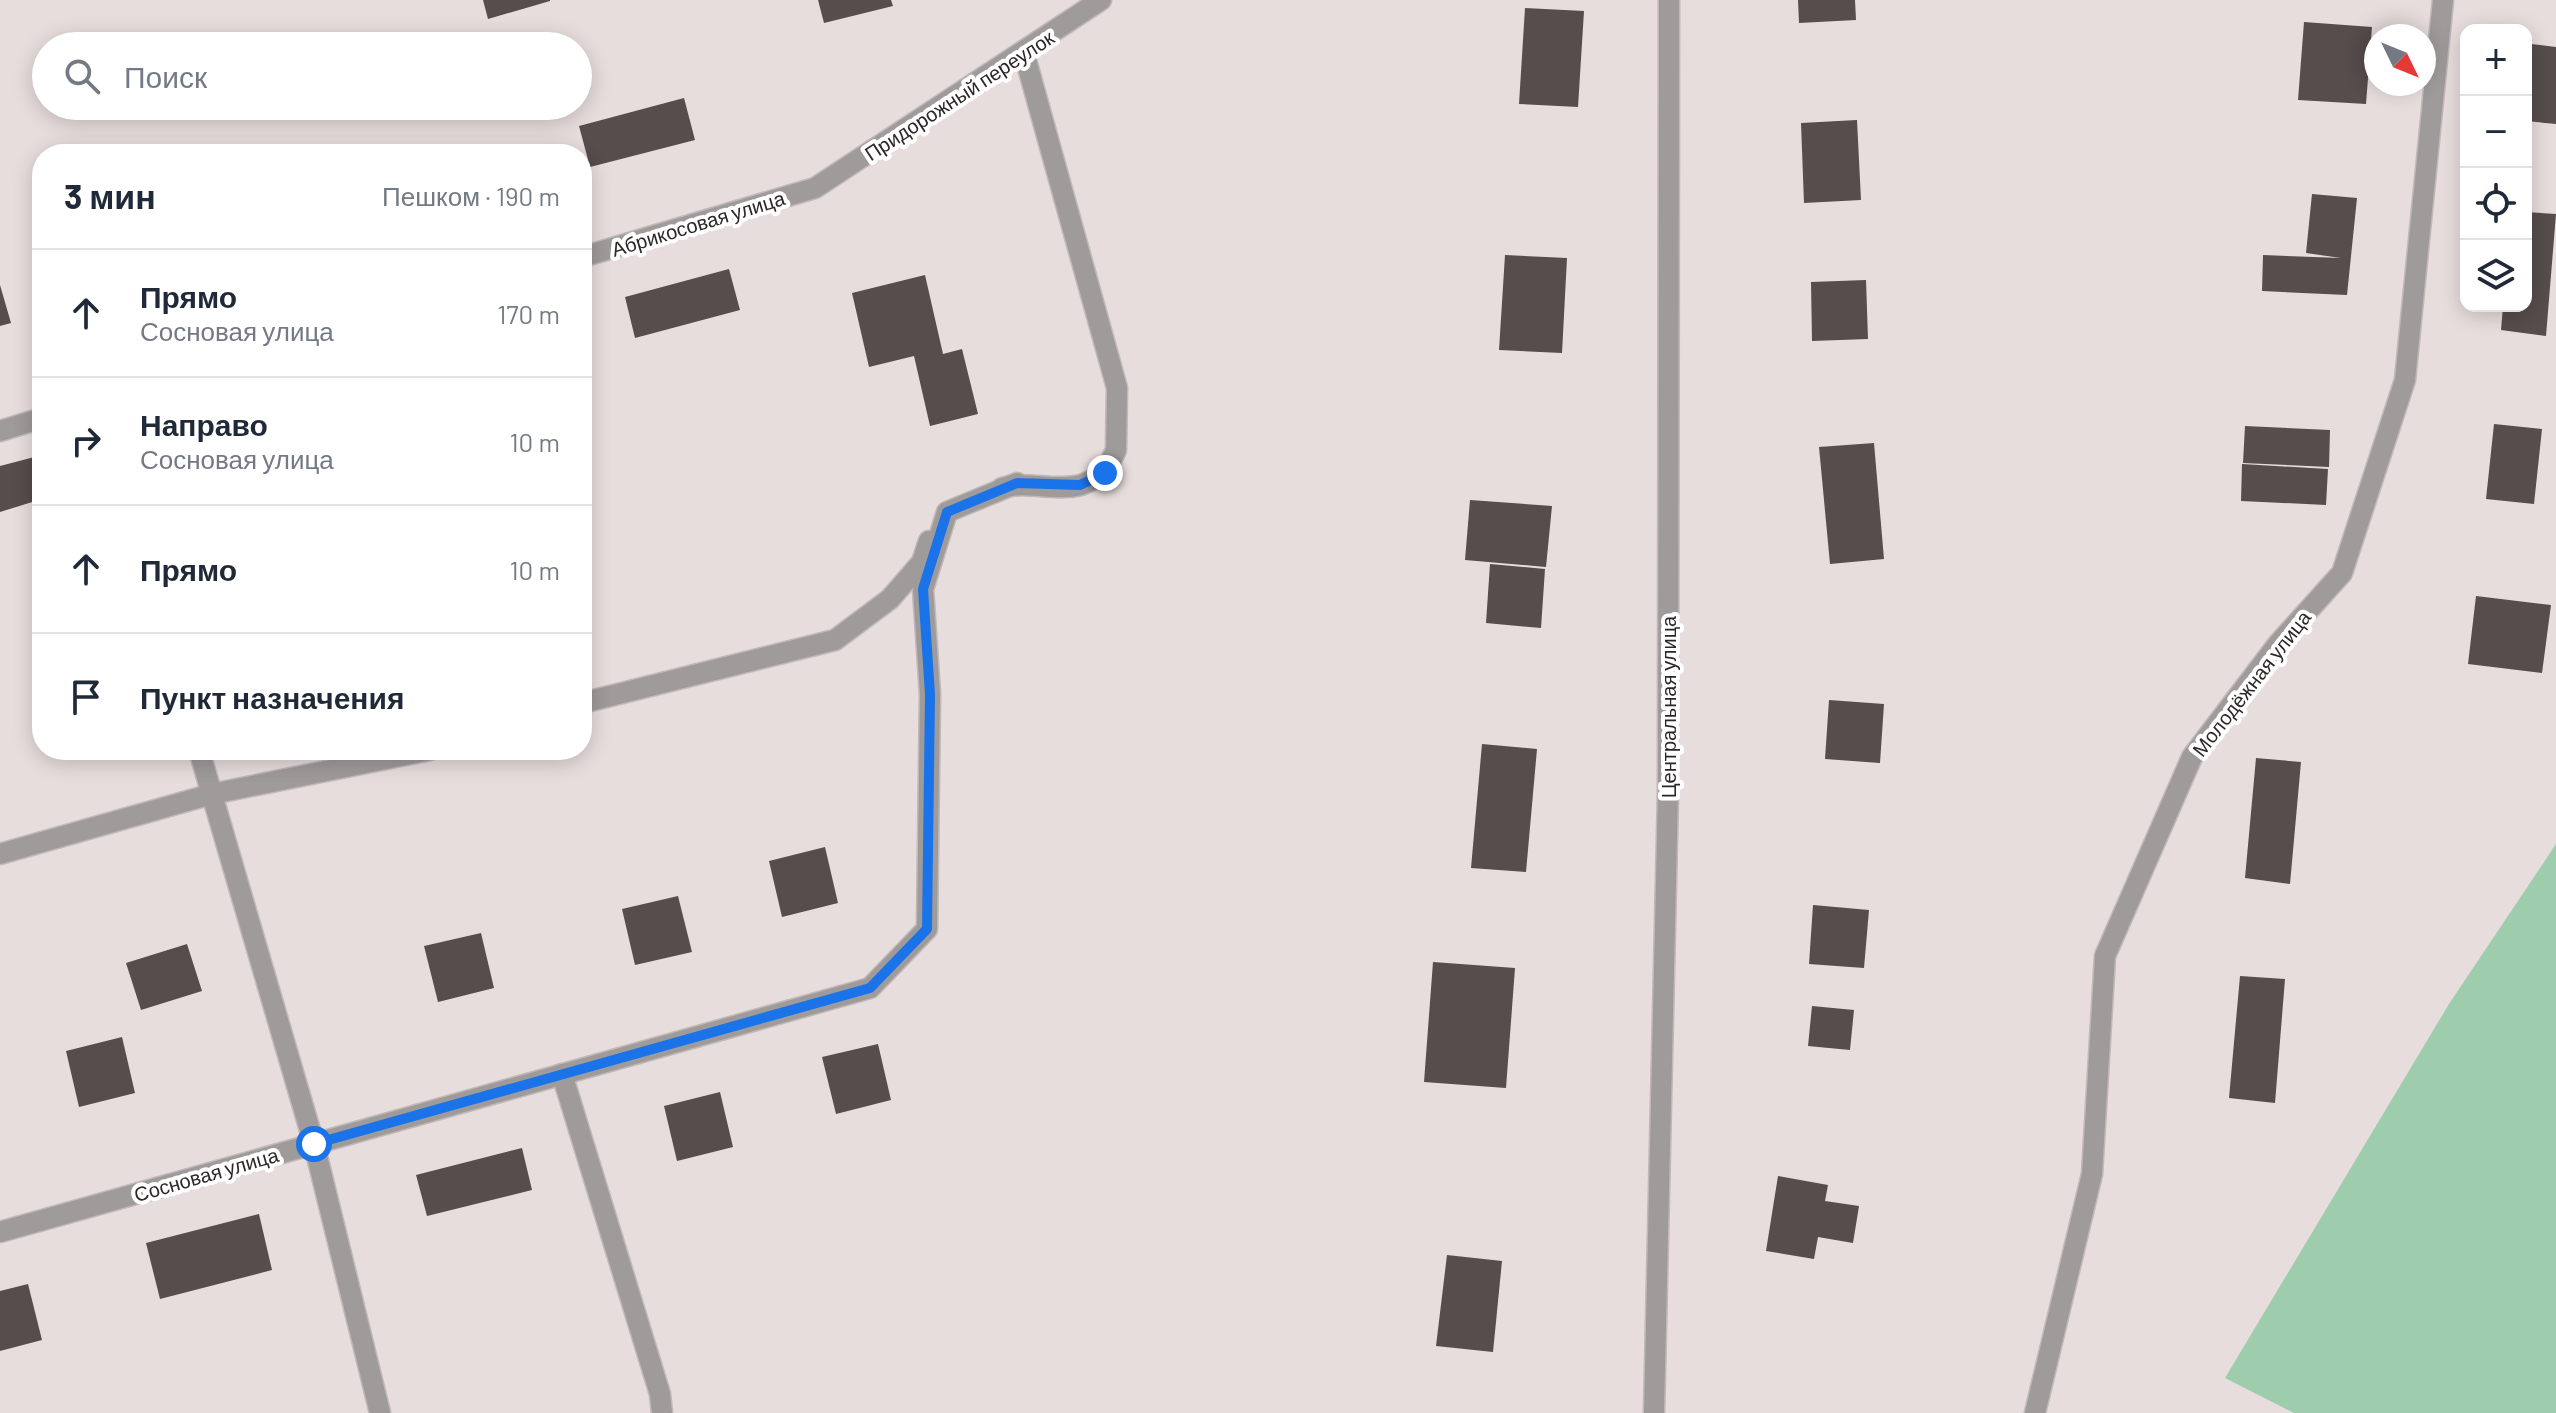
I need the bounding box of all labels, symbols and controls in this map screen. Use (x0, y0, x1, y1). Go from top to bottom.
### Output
north arrow (2364, 24, 2436, 96)
map controls (2460, 24, 2532, 312)
button: + (2460, 24, 2532, 96)
street label: Придорожный переулок (860, 25, 1058, 165)
search box (32, 32, 592, 120)
icon: search (60, 54, 104, 98)
text: Поиск (124, 58, 207, 94)
button: − (2460, 96, 2532, 168)
button: locate (2460, 168, 2532, 240)
text: 3 мин (64, 175, 156, 216)
text: Пешком · 190 m (382, 180, 560, 211)
street label: Абрикосовая улица (608, 185, 788, 261)
button: layers (2460, 240, 2532, 312)
text: Прямо (140, 278, 237, 314)
icon: ahead (64, 291, 108, 335)
text: 170 m (497, 298, 560, 329)
text: Сосновая улица (140, 315, 334, 346)
text: Направо (140, 406, 268, 442)
icon: right (64, 419, 108, 463)
text: 10 m (510, 426, 560, 457)
text: Сосновая улица (140, 443, 334, 474)
route end (1087, 455, 1123, 491)
icon: ahead (64, 547, 108, 591)
text: Прямо (140, 551, 237, 587)
text: 10 m (510, 554, 560, 585)
street label: Молодёжная улица (2187, 605, 2316, 761)
street label: Центральная улица (1656, 615, 1680, 798)
icon: arrive (64, 675, 108, 719)
text: Пункт назначения (140, 679, 404, 715)
route start (296, 1126, 332, 1162)
street label: Сосновая улица (131, 1142, 282, 1206)

